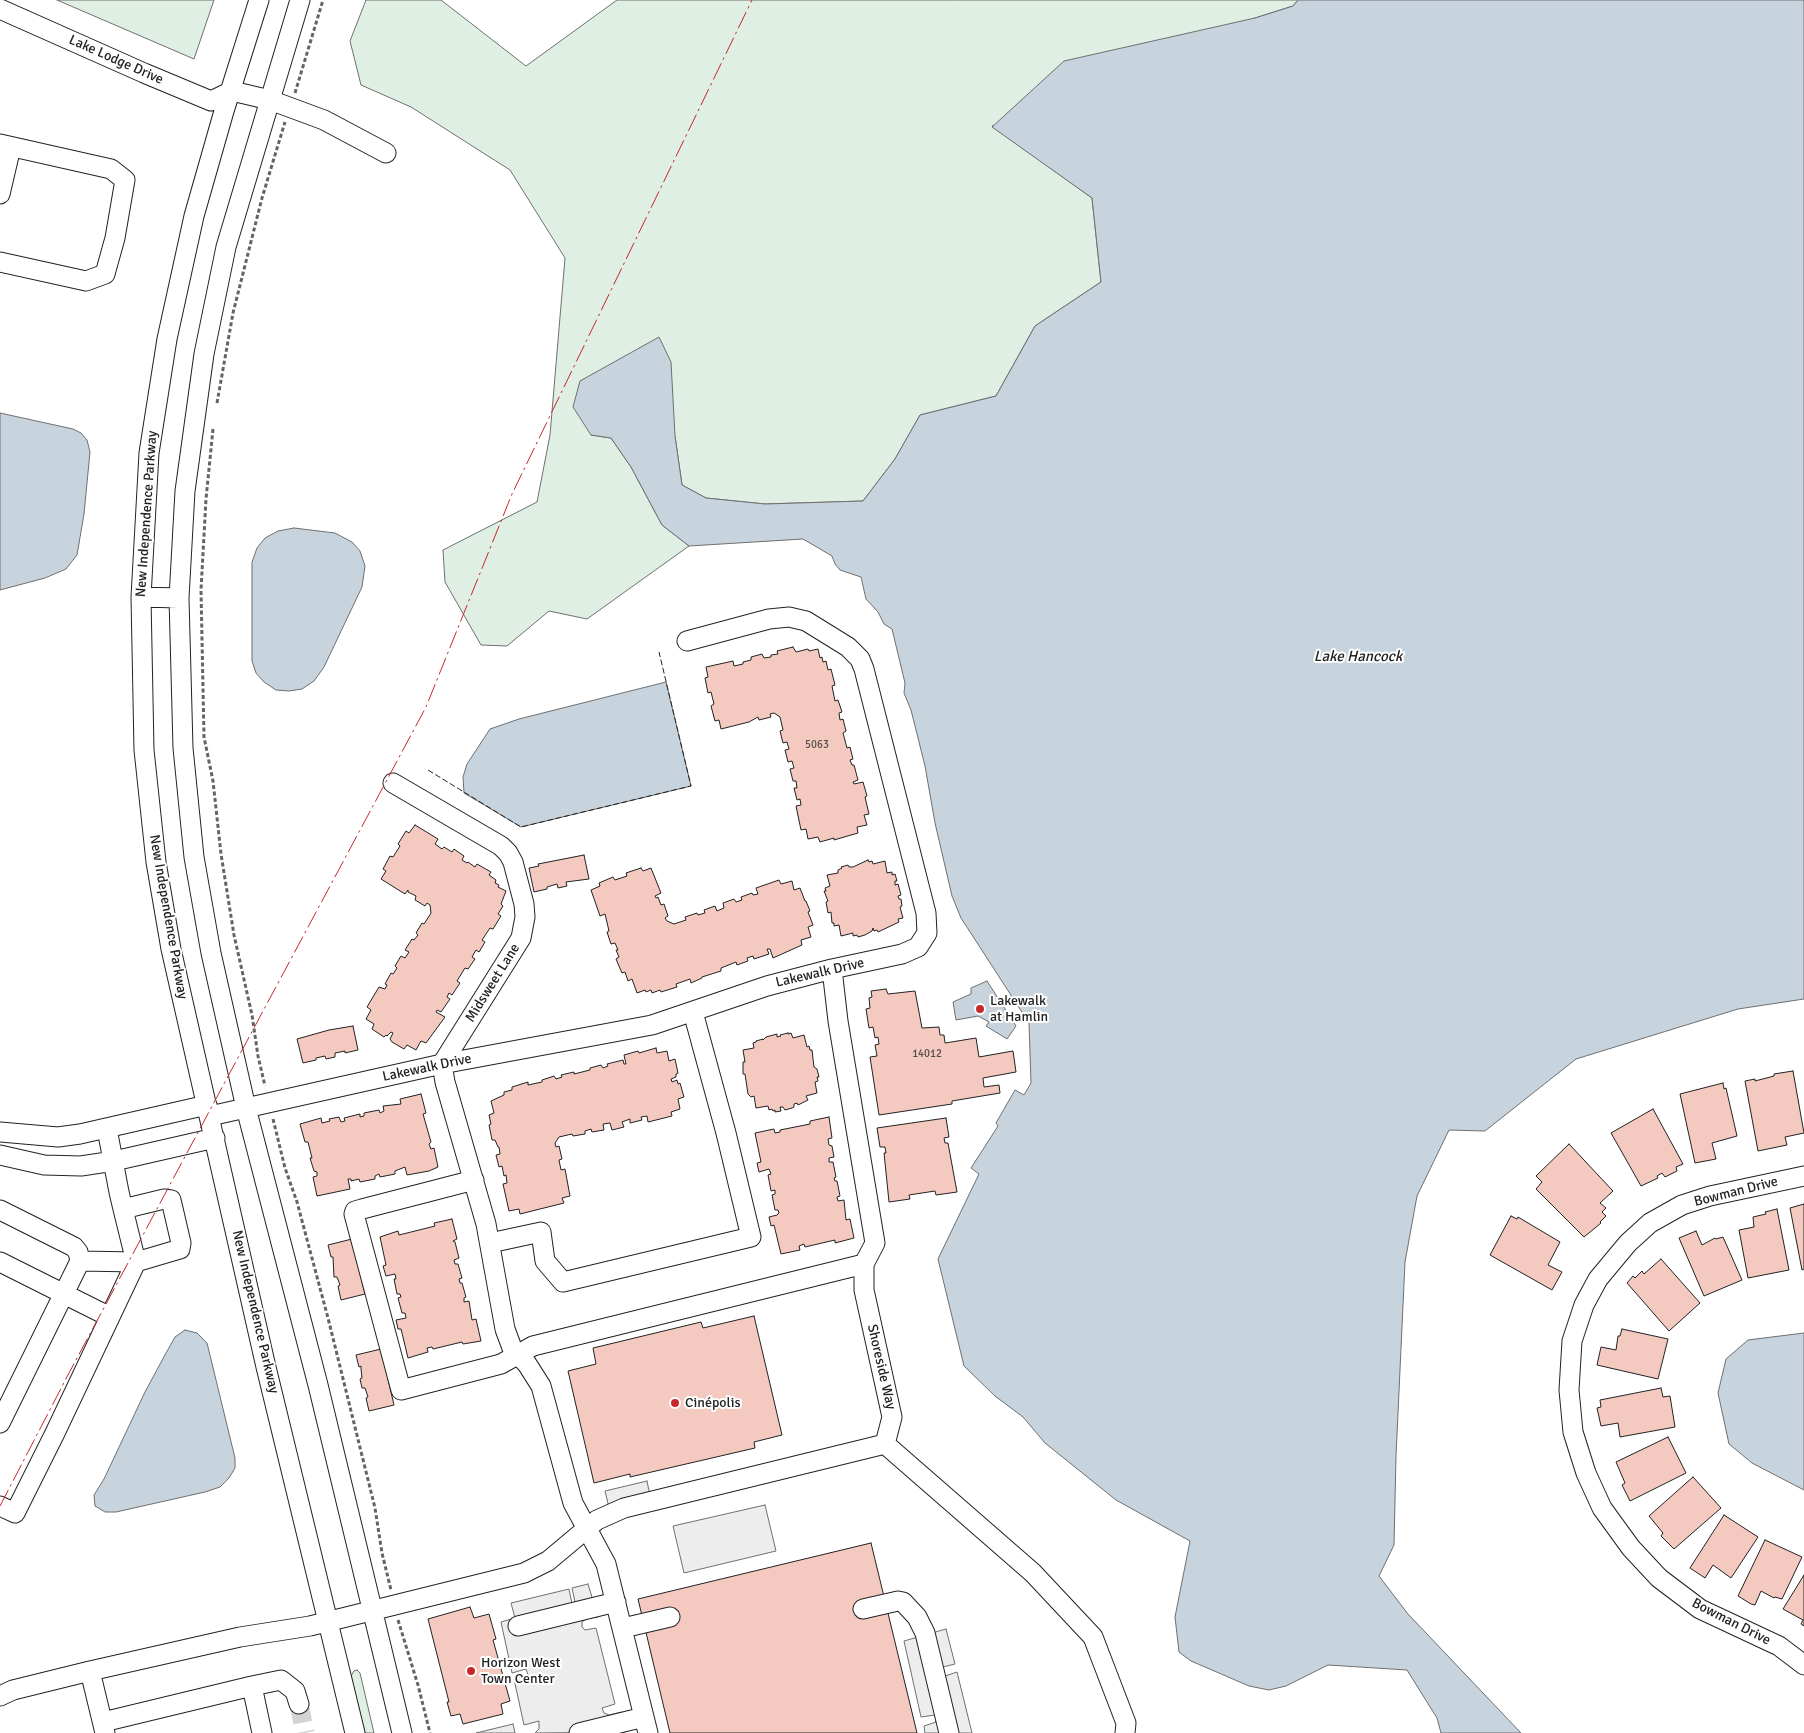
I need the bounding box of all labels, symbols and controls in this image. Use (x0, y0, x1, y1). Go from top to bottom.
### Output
street label: Lake Lodge Drive (66, 32, 166, 88)
street label: New Independence Parkway (133, 430, 161, 598)
water label: Lake Hancock (1314, 648, 1402, 666)
house number: 5063 (805, 738, 829, 752)
street label: New Independence Parkway (145, 833, 191, 1001)
street label: Midsweet Lane (462, 941, 524, 1025)
street label: Lakewalk Drive (774, 955, 866, 991)
place label: Lakewalk at Hamlin (990, 993, 1048, 1026)
marker: Lakewalk at Hamlin (974, 1003, 986, 1015)
house number: 14012 (912, 1047, 942, 1061)
street label: Lakewalk Drive (381, 1050, 473, 1086)
street label: Bowman Drive (1692, 1173, 1780, 1211)
street label: New Independence Parkway (228, 1229, 282, 1395)
street label: Shoreside Way (863, 1323, 899, 1411)
place label: Cinépolis (685, 1395, 741, 1411)
marker: Cinépolis (669, 1397, 681, 1409)
street label: Bowman Drive (1689, 1595, 1773, 1649)
place label: Horizon West Town Center (481, 1655, 560, 1688)
marker: Horizon West Town Center (465, 1665, 477, 1677)

